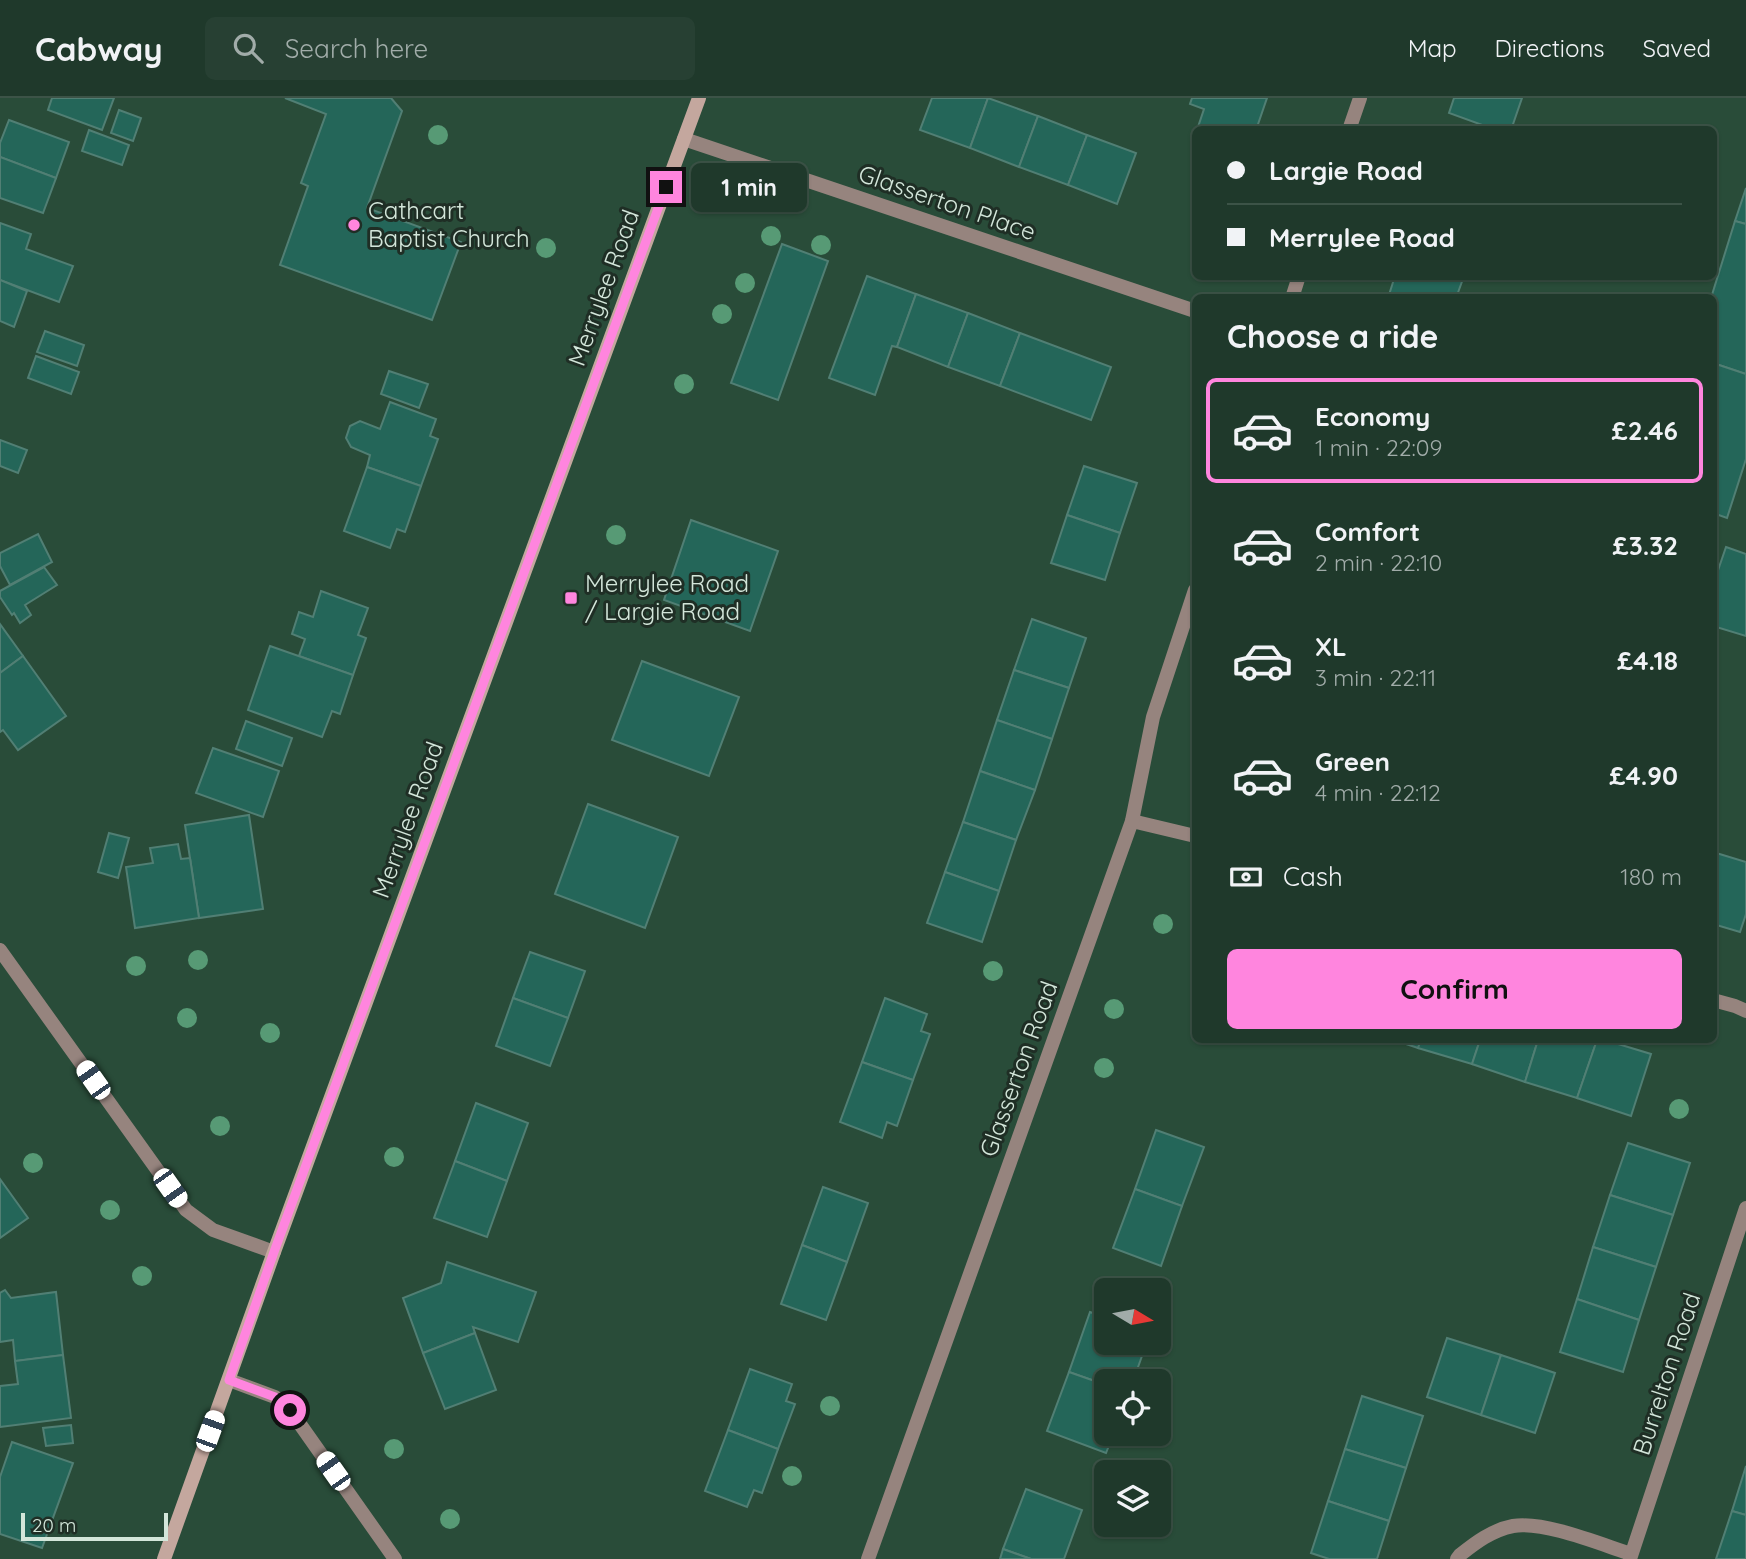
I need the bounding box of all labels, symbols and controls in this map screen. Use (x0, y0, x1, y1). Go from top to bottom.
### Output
search box (205, 17, 695, 80)
text: Cabway (35, 28, 163, 69)
icon: search (229, 29, 267, 67)
text: Search here (285, 32, 428, 65)
text: Map (1408, 33, 1457, 63)
text: Directions (1495, 33, 1605, 63)
text: Saved (1643, 33, 1711, 63)
text: Largie Road (1269, 154, 1423, 187)
street label: Glasserton Place (855, 158, 1040, 246)
callout: 1 min (690, 162, 806, 212)
route end (650, 171, 682, 203)
text: 1 min (721, 173, 777, 202)
place label: Cathcart Baptist Church (368, 195, 530, 253)
street label: Merrylee Road (561, 205, 645, 370)
marker: Cathcart Baptist Church (346, 217, 362, 233)
text: Merrylee Road (1269, 221, 1455, 254)
text: Choose a ride (1227, 316, 1439, 356)
icon: car (1231, 399, 1294, 462)
text: Economy (1315, 400, 1430, 433)
text: £2.46 (1612, 414, 1678, 447)
text: 1 min · 22:09 (1315, 433, 1442, 462)
icon: car (1231, 514, 1294, 577)
text: Comfort (1315, 515, 1420, 548)
text: £3.32 (1613, 529, 1678, 562)
text: 2 min · 22:10 (1315, 548, 1442, 577)
place label: Merrylee Road / Largie Road (585, 568, 749, 626)
marker: Merrylee Road / Largie Road (563, 590, 579, 606)
icon: car (1231, 629, 1294, 692)
text: XL (1315, 630, 1347, 663)
text: £4.18 (1617, 644, 1678, 677)
text: 3 min · 22:11 (1315, 663, 1436, 692)
street label: Merrylee Road (365, 737, 449, 902)
icon: car (1231, 744, 1294, 807)
text: Green (1315, 745, 1390, 778)
text: £4.90 (1609, 759, 1678, 792)
text: 4 min · 22:12 (1315, 778, 1441, 807)
icon: cash (1227, 858, 1265, 896)
text: Cash (1283, 860, 1343, 893)
text: 180 m (1620, 862, 1682, 891)
button: Confirm (1227, 949, 1682, 1029)
street label: Glasserton Road (972, 977, 1064, 1160)
car (73, 1057, 114, 1103)
car (150, 1165, 191, 1211)
north arrow (1094, 1278, 1171, 1354)
map controls (1094, 1278, 1171, 1537)
street label: Burrelton Road (1626, 1289, 1706, 1459)
button: locate (1094, 1369, 1171, 1446)
route start (274, 1394, 306, 1426)
car (193, 1408, 228, 1454)
car (313, 1448, 354, 1494)
button: layers (1094, 1460, 1171, 1537)
scale bar (21, 1510, 168, 1542)
text: 20 m (32, 1513, 76, 1537)

